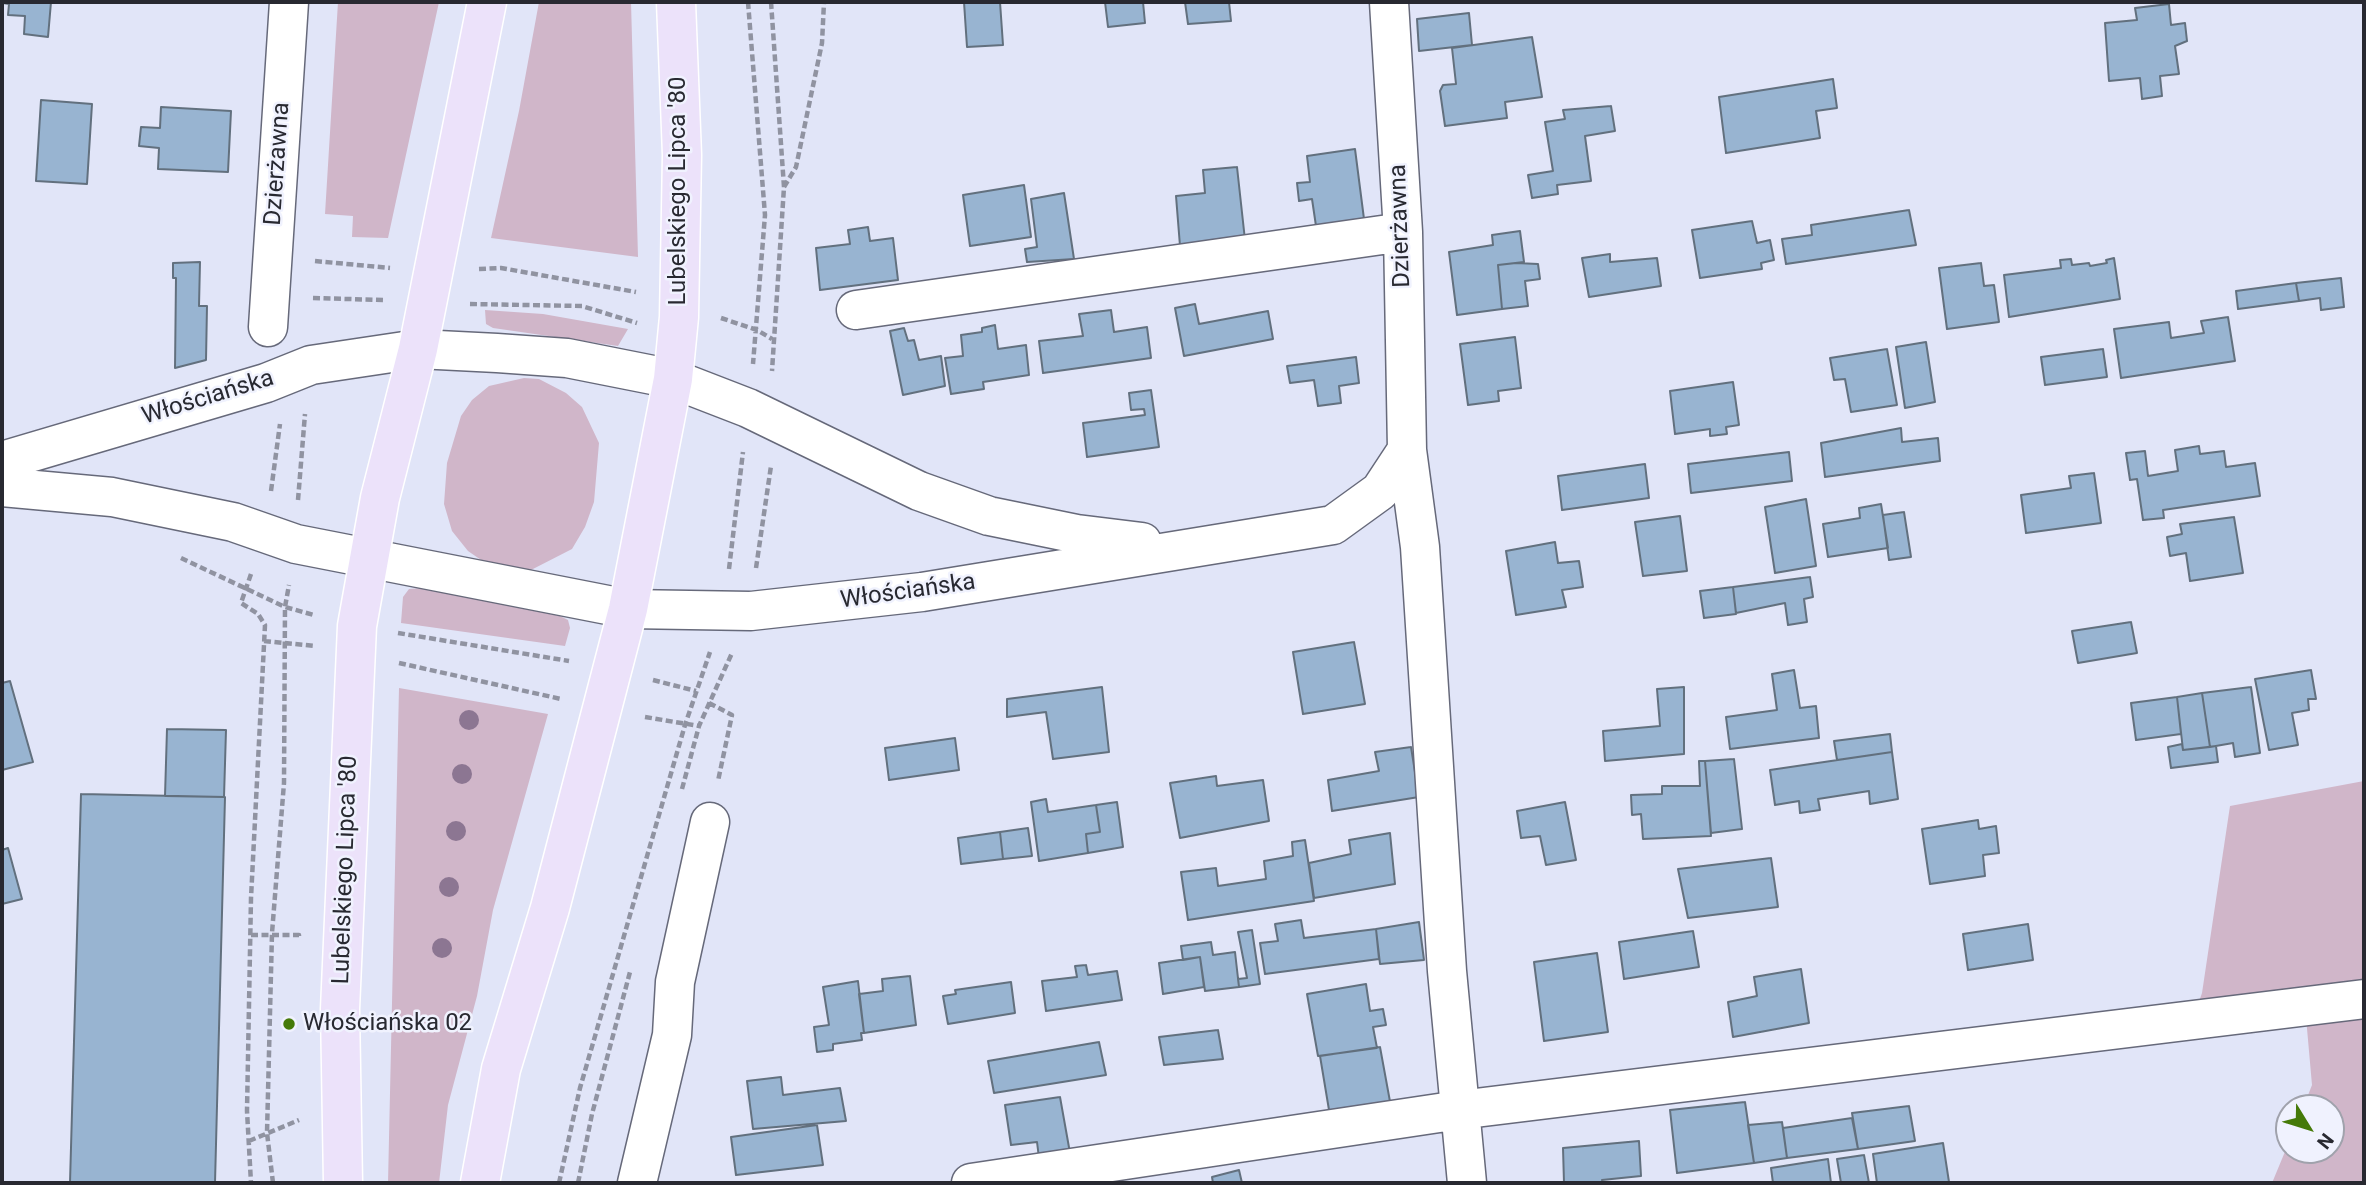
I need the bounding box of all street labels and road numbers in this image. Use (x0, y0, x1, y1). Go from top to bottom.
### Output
street label: Lubelskiego Lipca '80 (665, 77, 693, 305)
street label: Dzierżawna (259, 101, 297, 227)
street label: Dzierżawna (1384, 164, 1418, 288)
street label: Włościańska (139, 364, 277, 432)
street label: Włościańska (839, 568, 977, 616)
street label: Lubelskiego Lipca '80 (328, 755, 364, 985)

